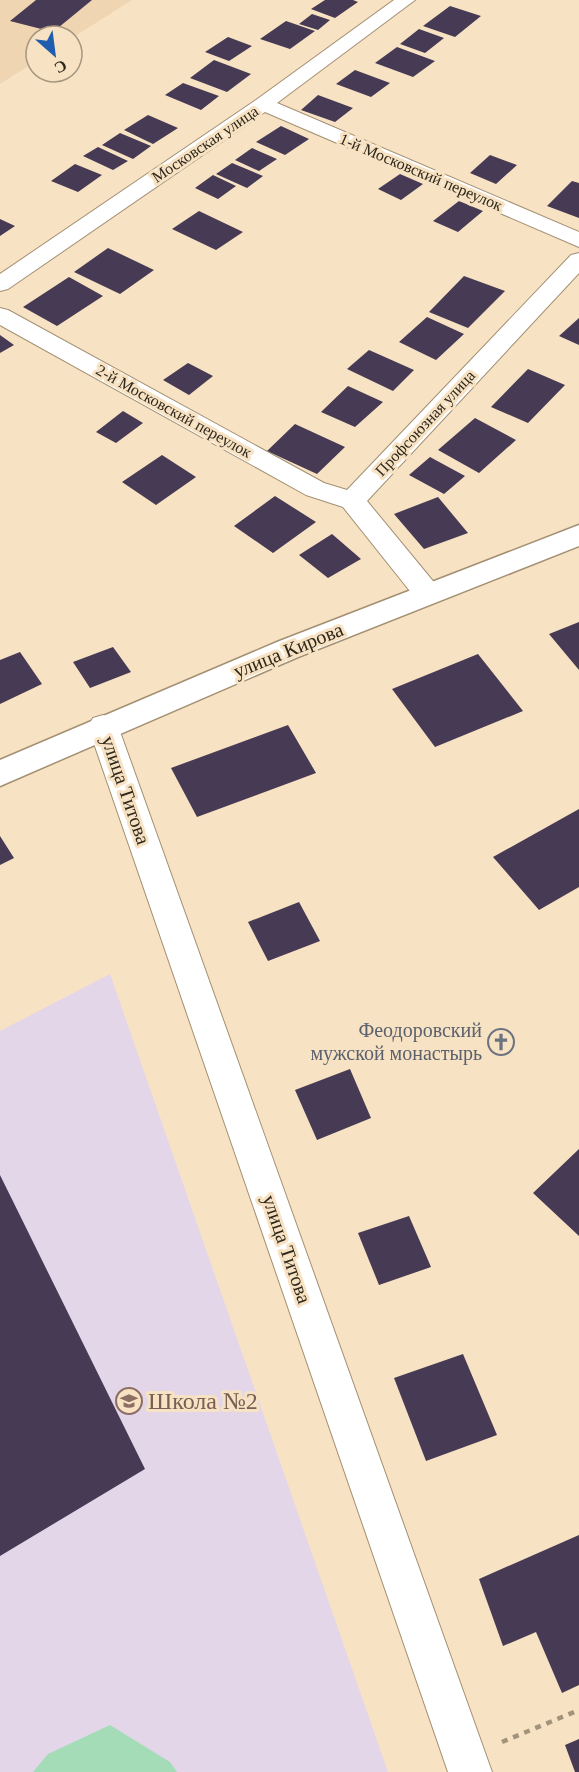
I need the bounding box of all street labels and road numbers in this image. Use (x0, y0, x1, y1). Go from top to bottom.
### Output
street label: Московская улица (149, 102, 262, 187)
street label: 1-й Московский переулок (337, 130, 505, 215)
street label: 2-й Московский переулок (93, 361, 255, 462)
street label: Профсоюзная улица (372, 367, 479, 480)
street label: улица Кирова (230, 618, 347, 683)
street label: улица Титова (96, 733, 155, 848)
street label: улица Титова (257, 1192, 316, 1307)

